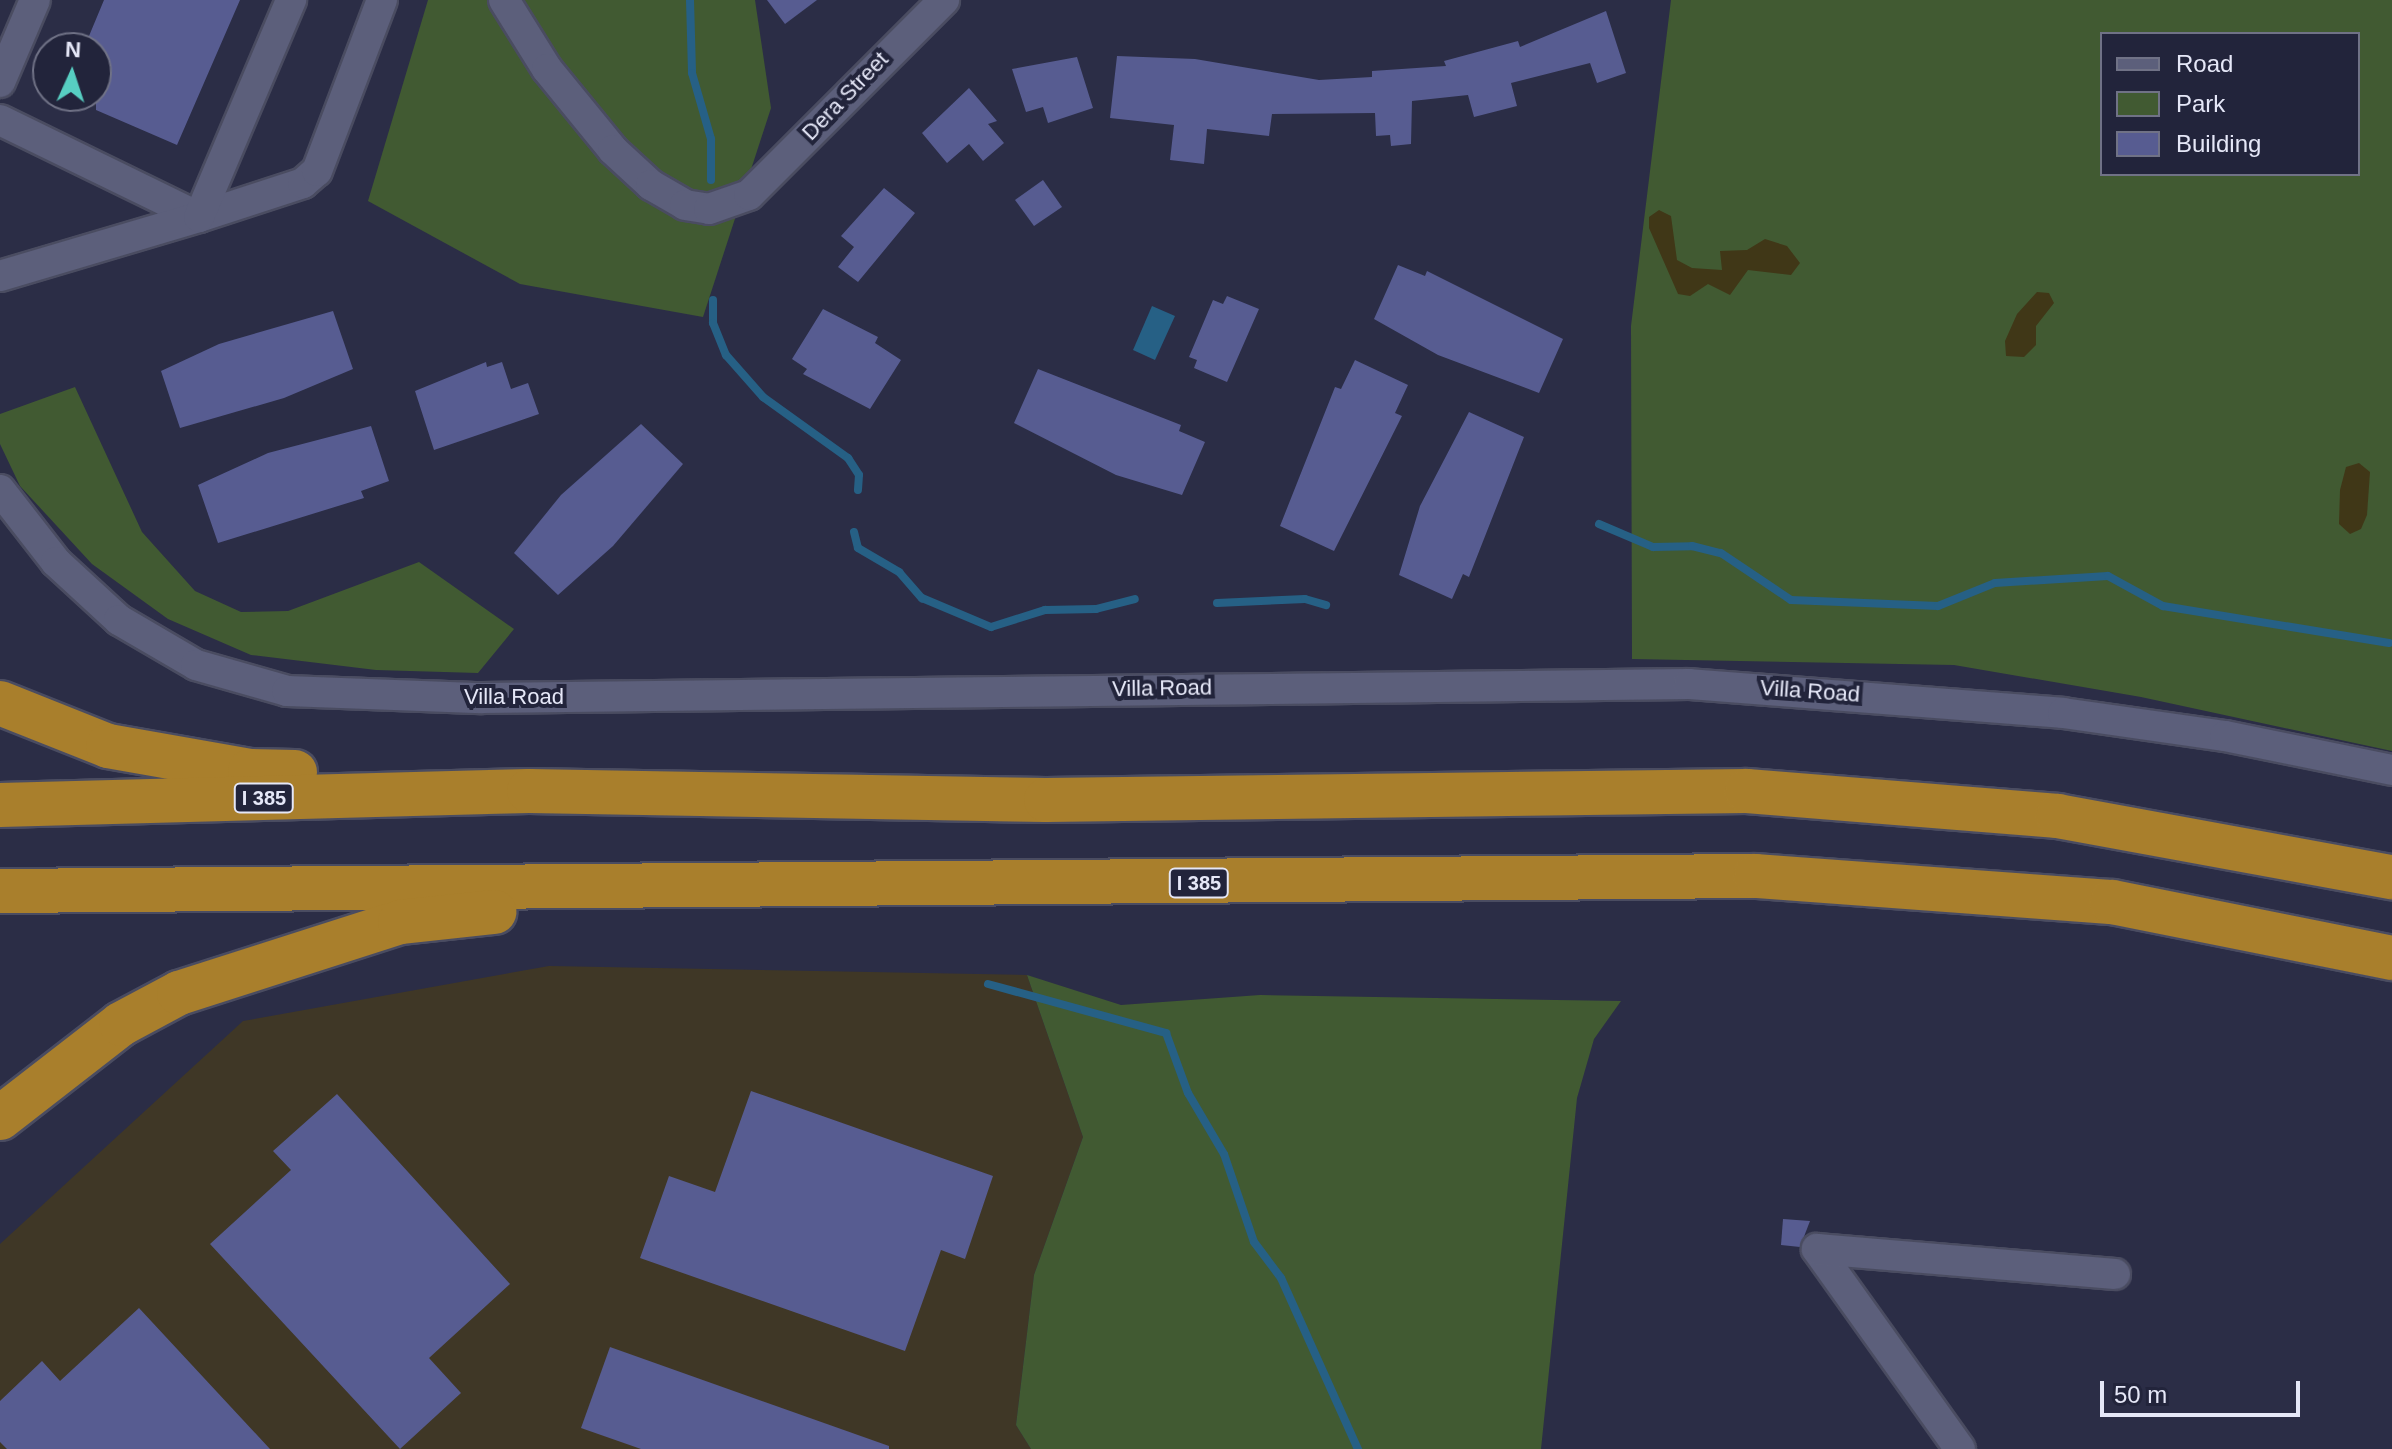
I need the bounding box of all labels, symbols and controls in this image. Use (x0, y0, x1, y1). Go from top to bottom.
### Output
north arrow (32, 32, 112, 112)
legend (2100, 32, 2360, 176)
text: N (65, 37, 82, 62)
street label: Dera Street (796, 46, 894, 146)
text: Road (2176, 50, 2233, 77)
text: Park (2176, 90, 2225, 117)
text: Building (2176, 130, 2261, 157)
street label: Villa Road (1112, 674, 1212, 702)
street label: Villa Road (1759, 674, 1861, 708)
street label: Villa Road (464, 684, 564, 710)
road number: I 385 (232, 782, 296, 814)
road number: I 385 (1167, 867, 1231, 899)
scale bar (2104, 1365, 2304, 1415)
text: 50 m (2114, 1381, 2167, 1408)

